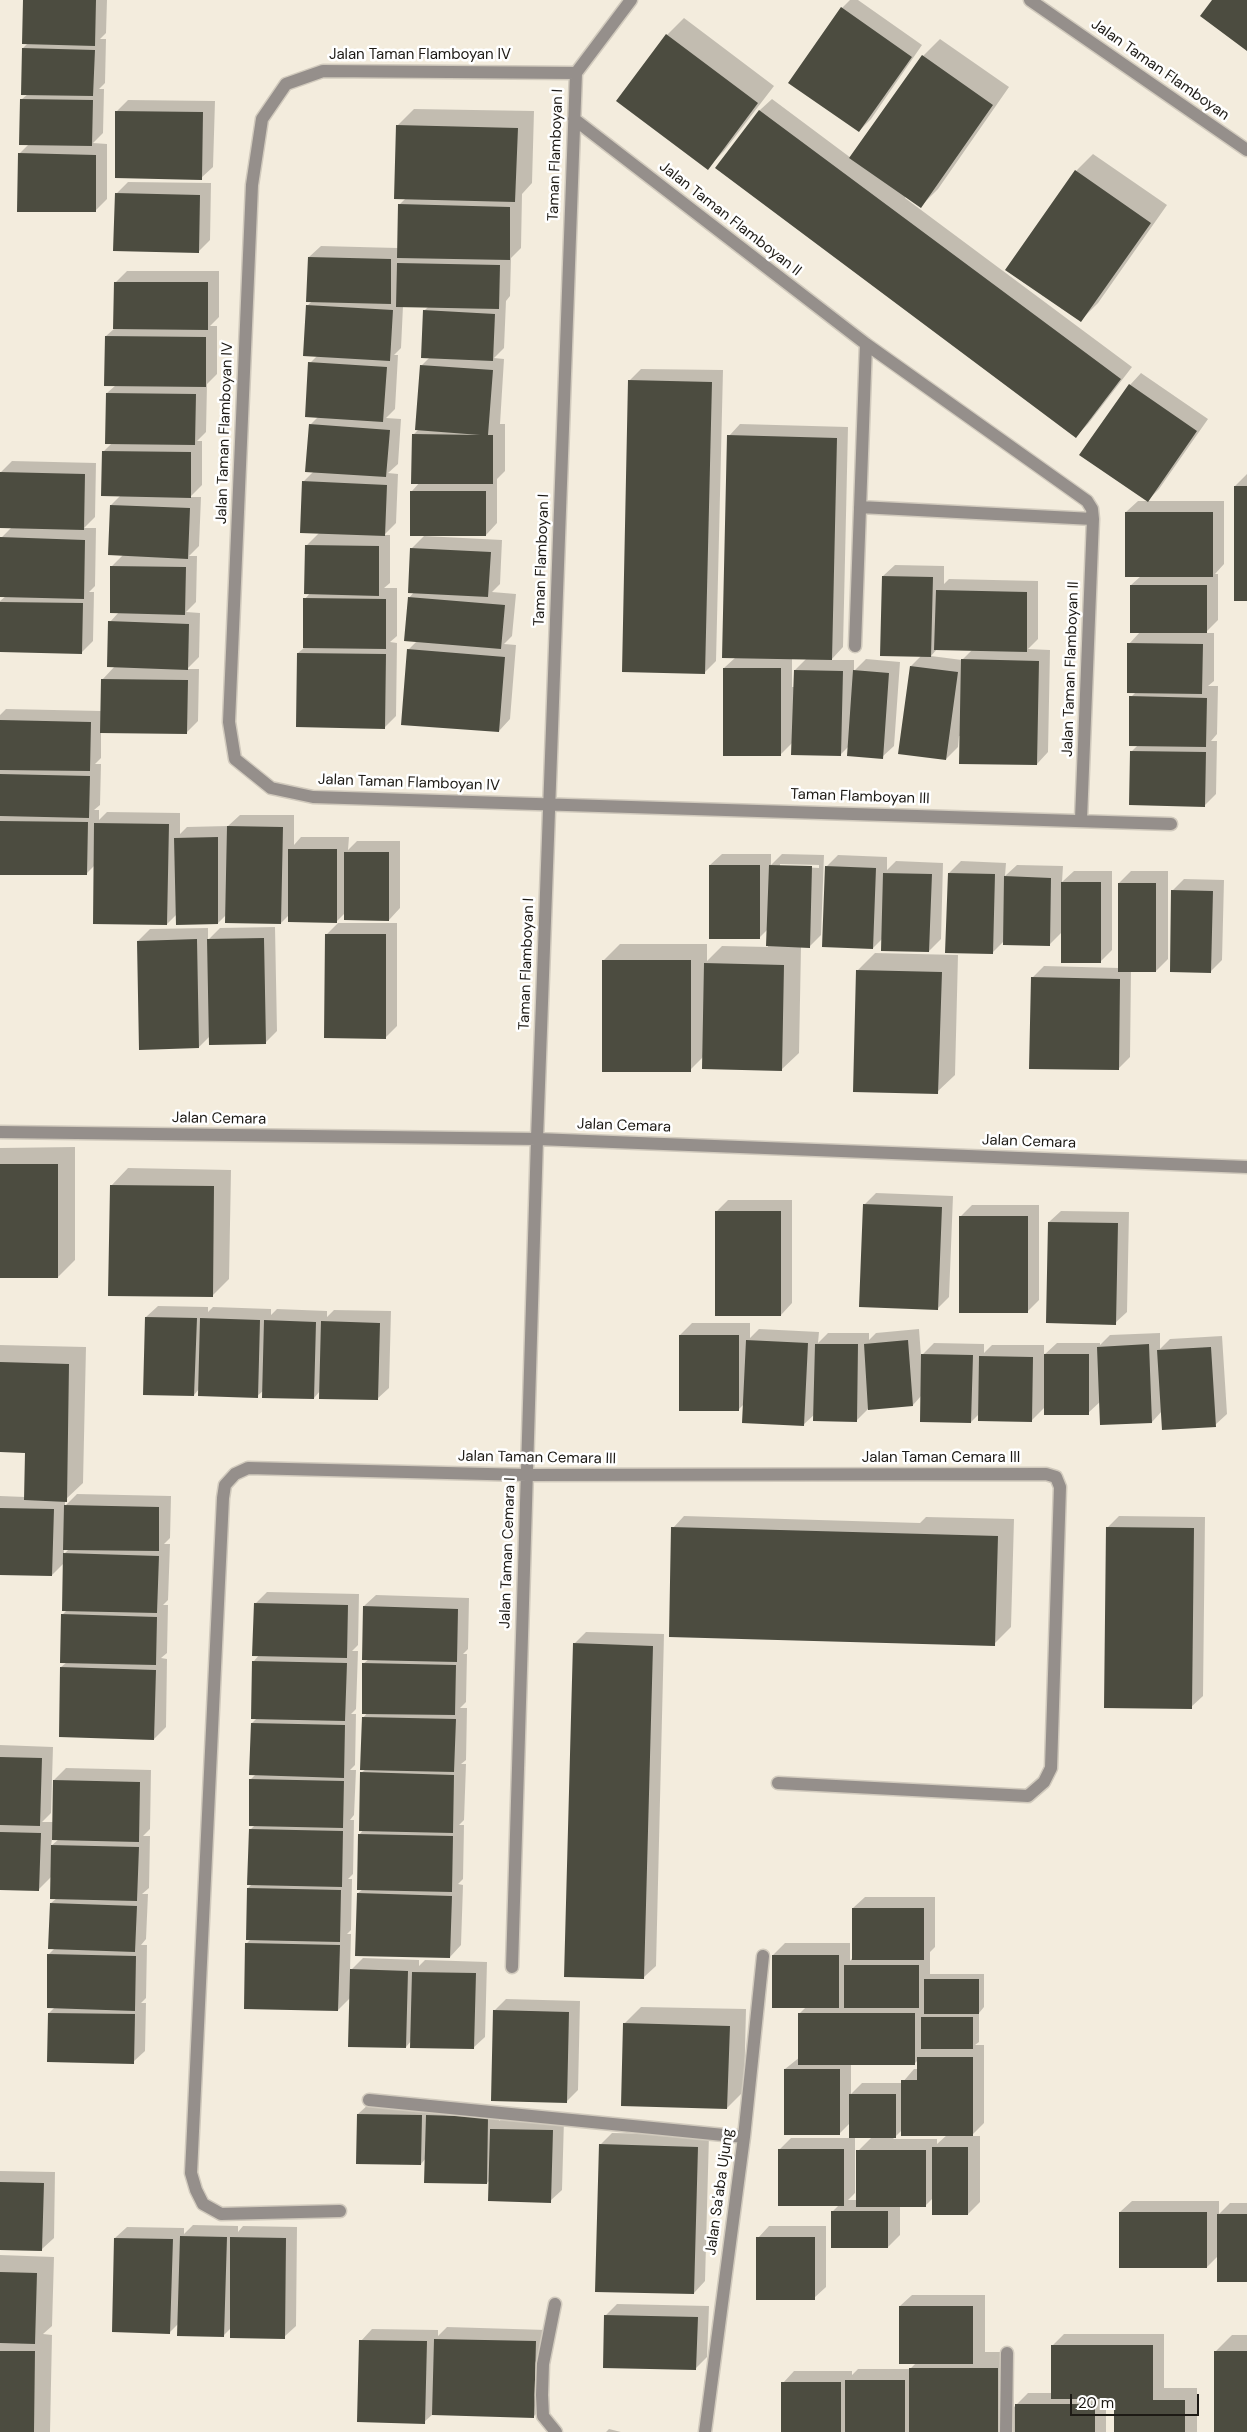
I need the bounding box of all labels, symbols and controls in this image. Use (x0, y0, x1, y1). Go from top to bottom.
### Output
street label: Jalan Taman Flamboyan (1087, 15, 1233, 125)
street label: Jalan Taman Flamboyan IV (329, 46, 511, 64)
street label: Taman Flamboyan I (545, 89, 567, 221)
street label: Jalan Taman Flamboyan II (655, 158, 805, 280)
street label: Jalan Taman Flamboyan IV (213, 342, 237, 524)
street label: Taman Flamboyan I (531, 494, 553, 626)
street label: Jalan Taman Flamboyan II (1059, 581, 1083, 757)
street label: Jalan Taman Flamboyan IV (318, 771, 500, 795)
street label: Taman Flamboyan III (790, 786, 930, 808)
street label: Taman Flamboyan I (516, 898, 538, 1030)
street label: Jalan Cemara (172, 1109, 266, 1129)
street label: Jalan Cemara (577, 1115, 671, 1137)
street label: Jalan Cemara (982, 1131, 1076, 1153)
street label: Jalan Taman Cemara III (458, 1448, 616, 1468)
street label: Jalan Taman Cemara III (862, 1449, 1020, 1467)
street label: Jalan Taman Cemara I (496, 1477, 520, 1629)
street label: Jalan Sa'aba Ujung (702, 2127, 738, 2257)
scale bar (1072, 2384, 1201, 2416)
text: 20 m (1078, 2393, 1114, 2413)

